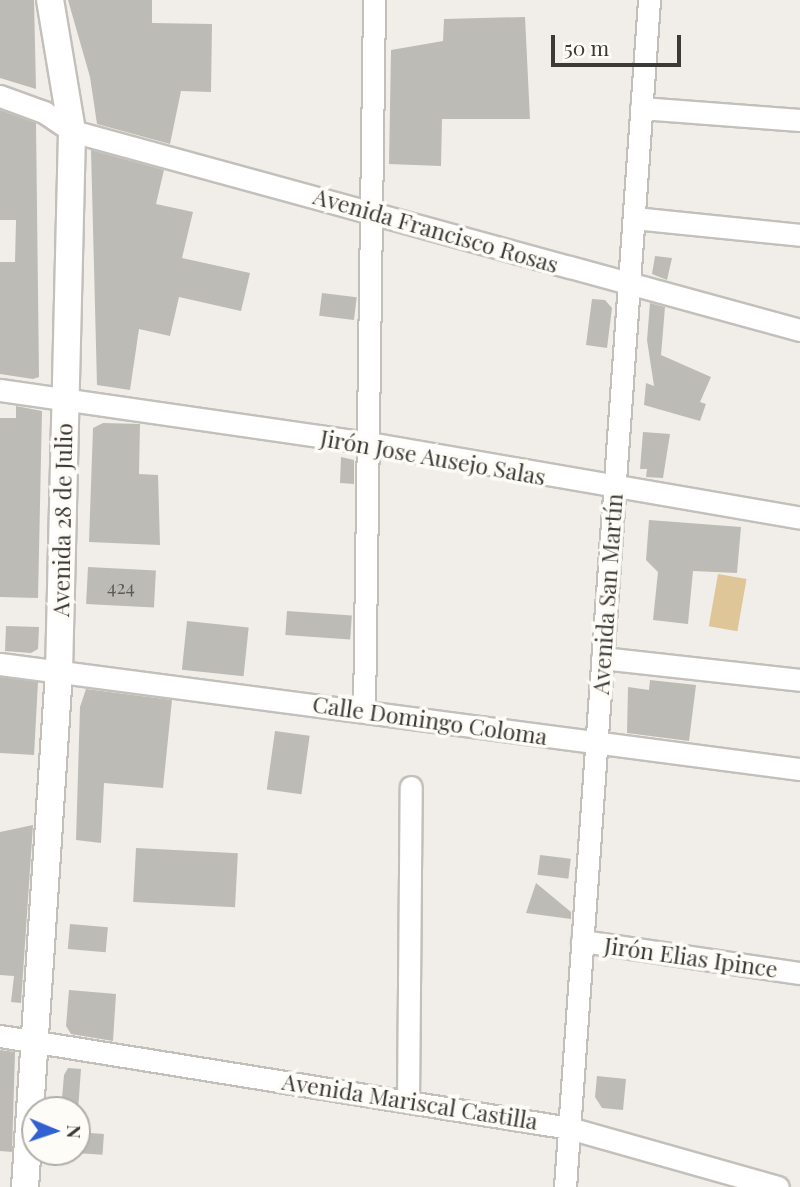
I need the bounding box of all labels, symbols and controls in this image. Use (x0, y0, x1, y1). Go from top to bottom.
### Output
scale bar (555, 21, 684, 65)
text: 50 m (564, 33, 609, 61)
street label: Avenida Francisco Rosas (310, 182, 562, 278)
street label: Avenida 28 de Julio (47, 423, 77, 617)
street label: Jirón Jose Ausejo Salas (318, 424, 548, 490)
street label: Avenida San Martín (586, 492, 628, 696)
house number: 424 (107, 576, 135, 598)
street label: Calle Domingo Coloma (311, 690, 549, 750)
street label: Jirón Elias Ipince (602, 931, 780, 983)
street label: Avenida Mariscal Castilla (280, 1067, 540, 1135)
north arrow (21, 1096, 91, 1166)
text: N (62, 1124, 88, 1139)

